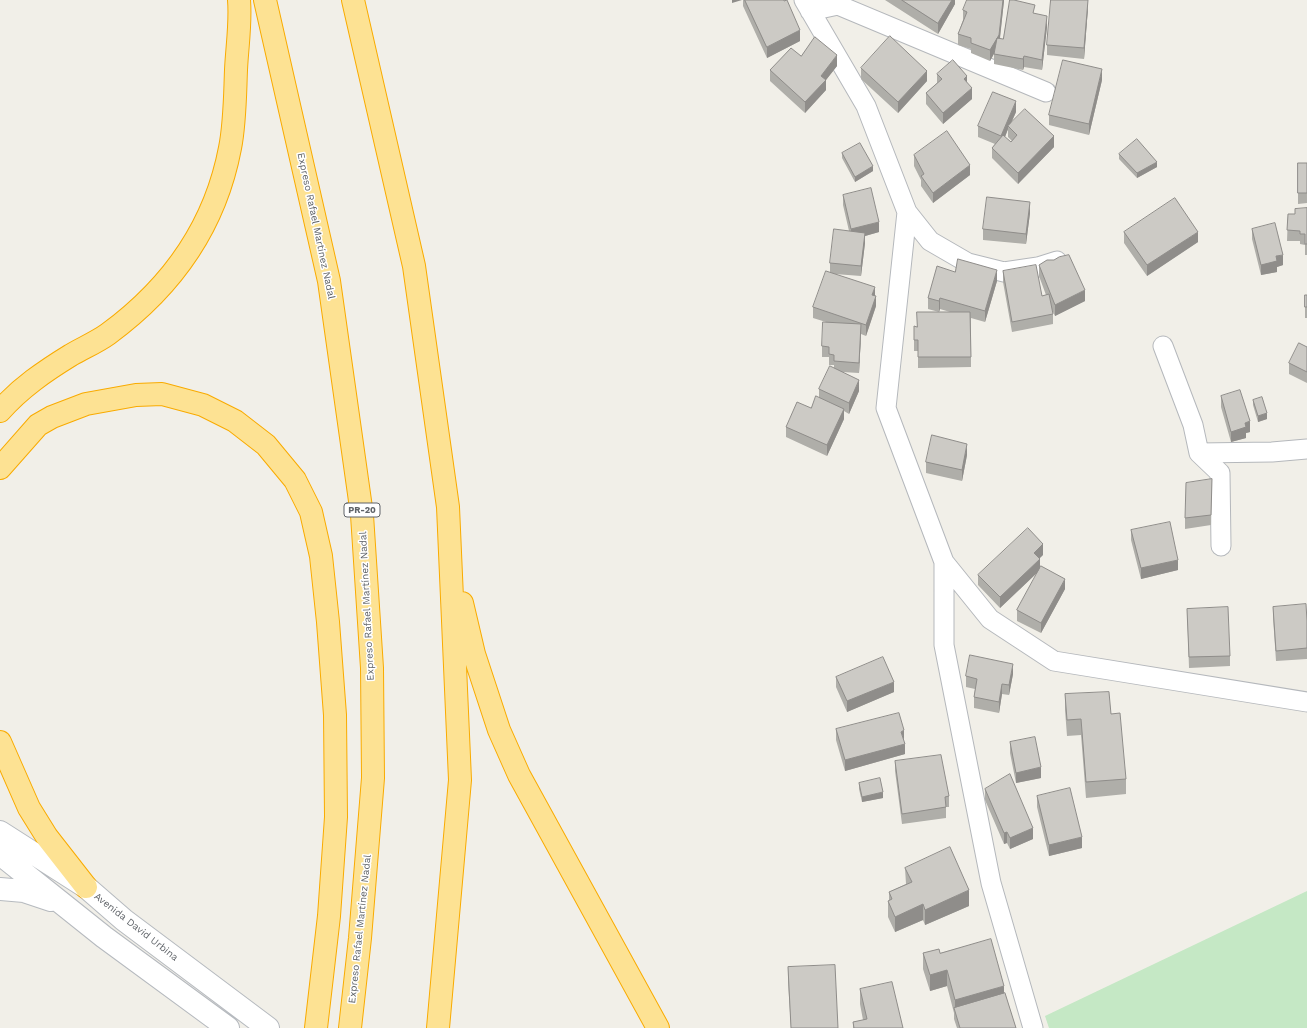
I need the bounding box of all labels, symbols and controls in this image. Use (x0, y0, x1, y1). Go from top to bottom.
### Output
street label: Expreso Rafael Martínez Nadal (295, 152, 337, 300)
road number: PR-20 (344, 503, 380, 517)
street label: Expreso Rafael Martínez Nadal (357, 531, 377, 681)
street label: Expreso Rafael Martínez Nadal (346, 854, 374, 1004)
street label: Avenida David Urbina (92, 890, 180, 964)

